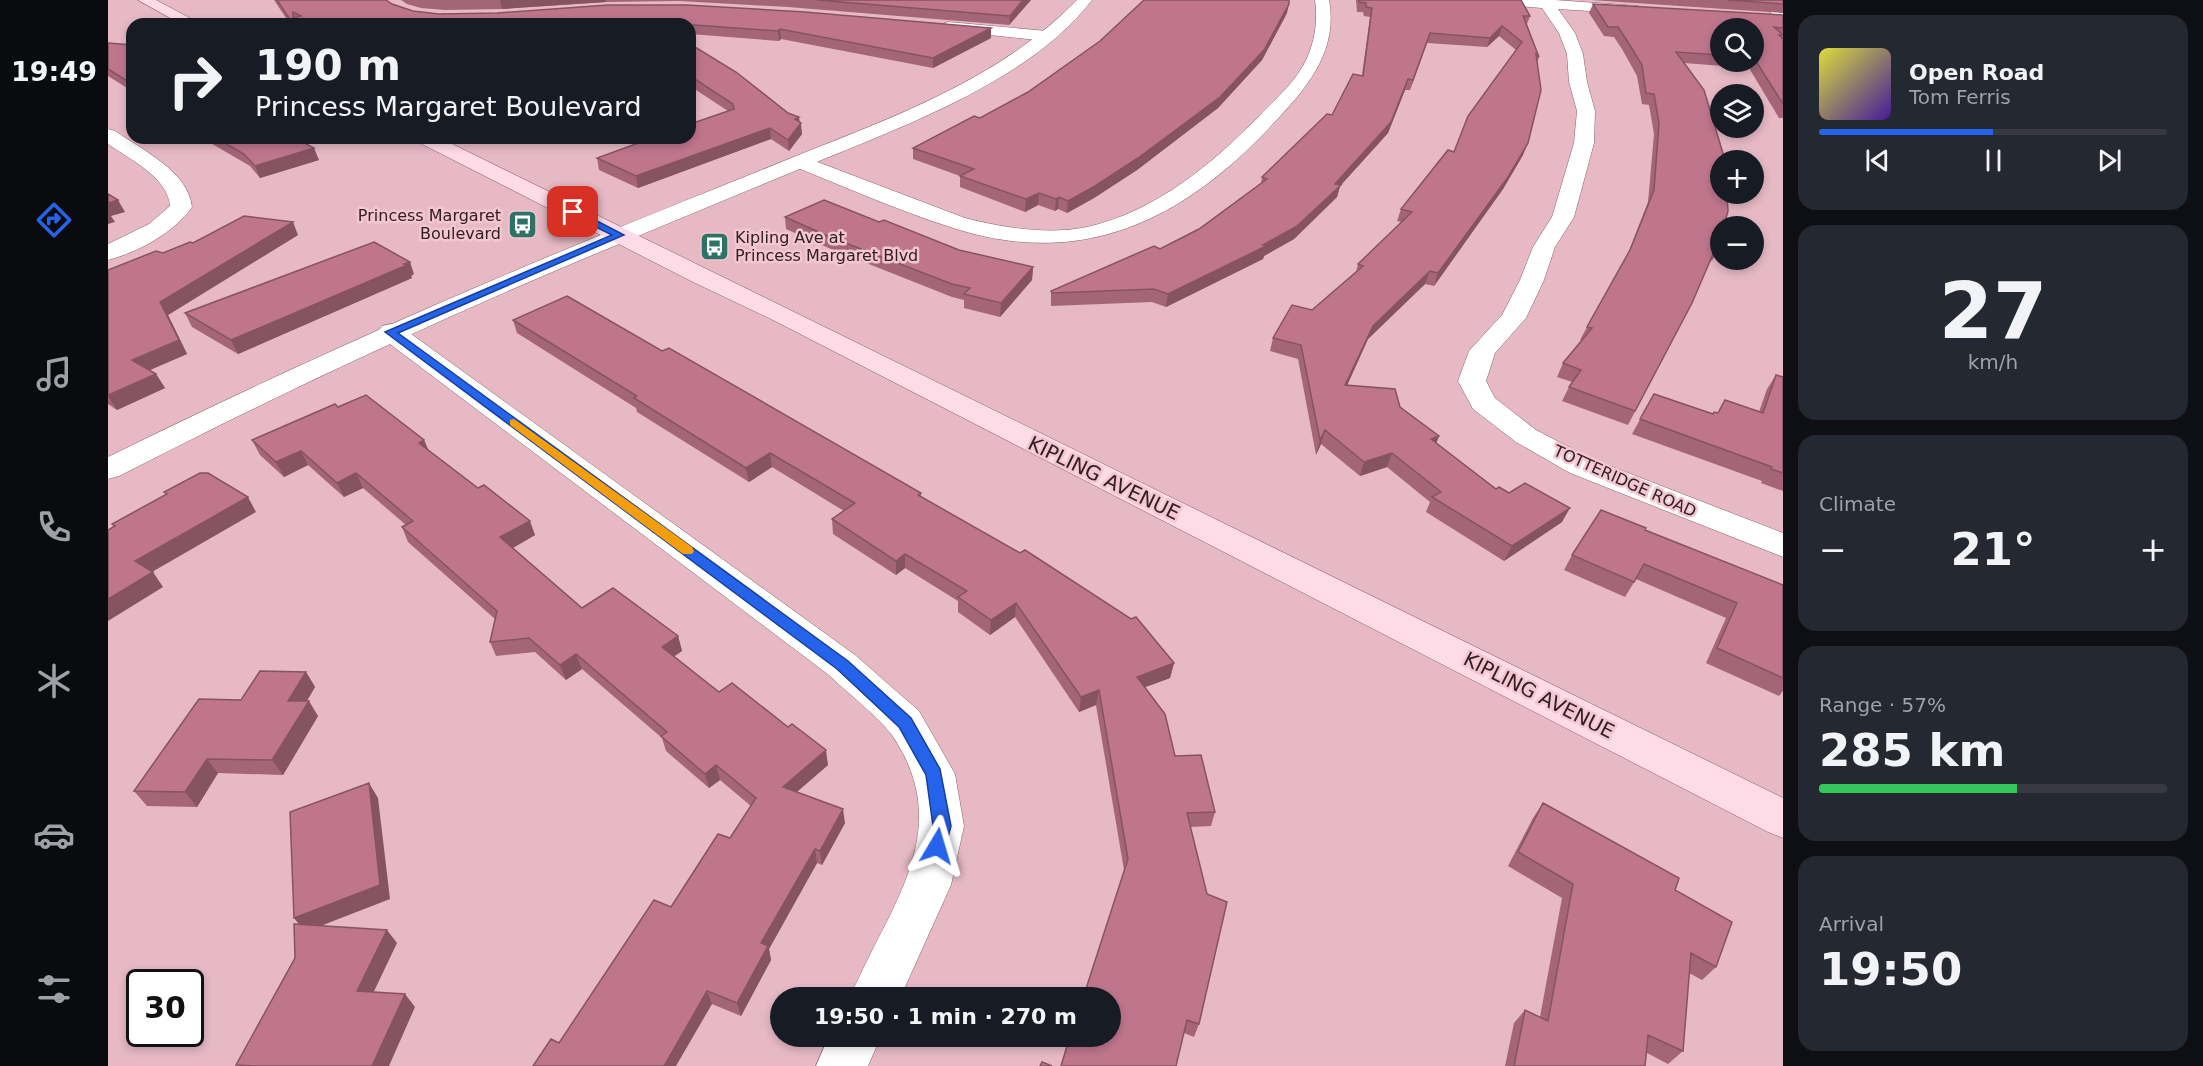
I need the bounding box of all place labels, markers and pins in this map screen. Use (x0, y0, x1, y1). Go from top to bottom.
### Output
pin (547, 186, 598, 237)
place label: Princess Margaret Boulevard (358, 206, 501, 243)
bus stop icon: Princess Margaret Boulevard (506, 208, 538, 240)
place label: Kipling Ave at Princess Margaret Blvd (735, 228, 918, 265)
bus stop icon: Kipling Ave at Princess Margaret Blvd (698, 230, 730, 262)

